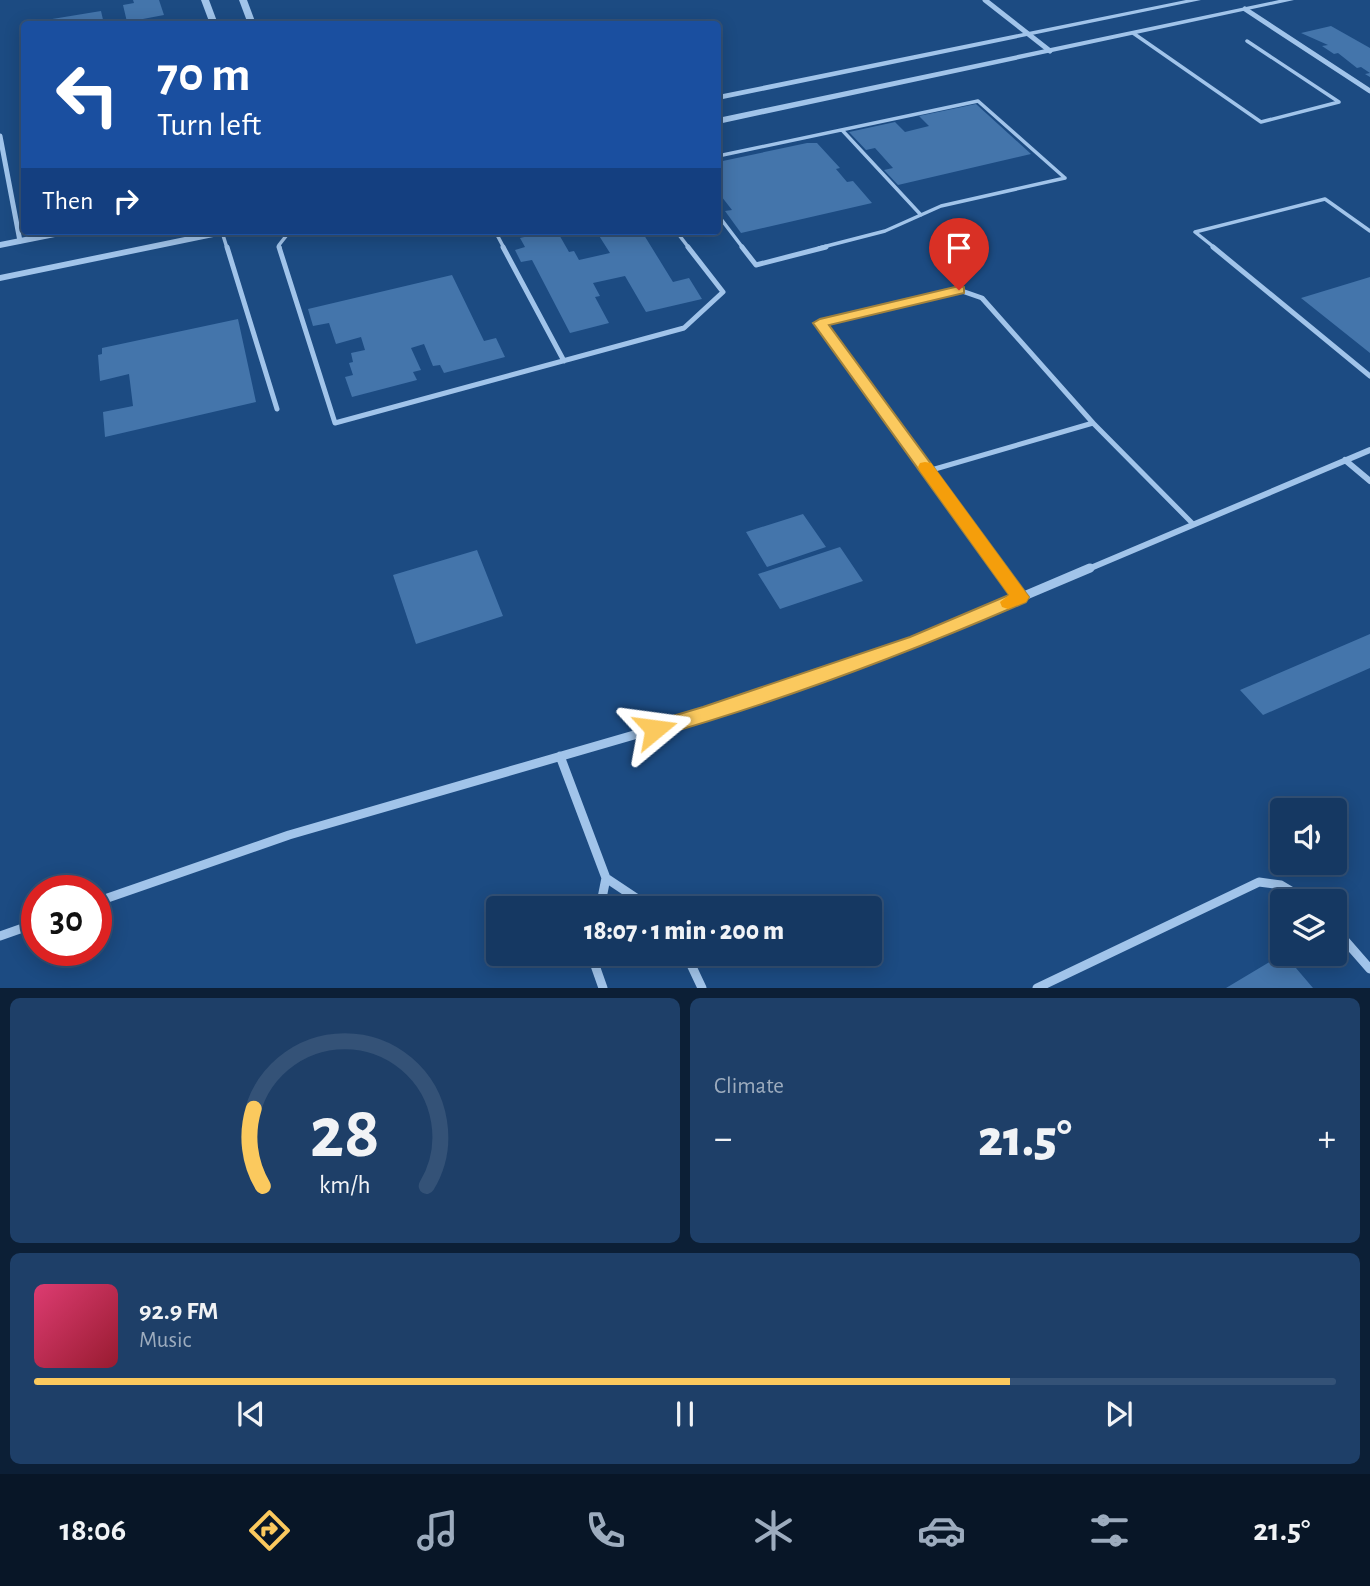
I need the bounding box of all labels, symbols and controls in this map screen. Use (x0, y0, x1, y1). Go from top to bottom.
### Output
icon: left (42, 49, 133, 140)
text: 70 m (157, 51, 251, 100)
text: Turn left (157, 109, 261, 141)
icon: right (107, 182, 145, 220)
text: Then (42, 188, 93, 214)
pin (929, 218, 989, 290)
icon: arrive (940, 229, 978, 267)
position arrow (618, 692, 692, 766)
map controls (1270, 798, 1347, 966)
button: sound (1270, 798, 1347, 875)
speed limit sign: 30 (21, 875, 112, 966)
button: layers (1270, 889, 1347, 966)
text: 18:07 · 1 min · 200 m (584, 918, 784, 944)
text: Climate (714, 1075, 784, 1098)
text: 28 (310, 1099, 380, 1172)
text: 21.5° (978, 1113, 1072, 1165)
text: − (714, 1120, 732, 1158)
text: + (1318, 1120, 1336, 1158)
text: km/h (319, 1173, 371, 1198)
text: 92.9 FM (139, 1298, 219, 1324)
text: Music (139, 1329, 191, 1352)
icon: previous (232, 1395, 270, 1433)
icon: pause (666, 1395, 704, 1433)
icon: next (1100, 1395, 1138, 1433)
icon: directions (245, 1506, 294, 1555)
icon: music (413, 1506, 462, 1555)
icon: phone (581, 1506, 630, 1555)
icon: climate (749, 1506, 798, 1555)
icon: car (917, 1506, 966, 1555)
icon: filters (1085, 1506, 1134, 1555)
text: 18:06 (60, 1514, 126, 1546)
text: 21.5° (1253, 1514, 1310, 1546)

